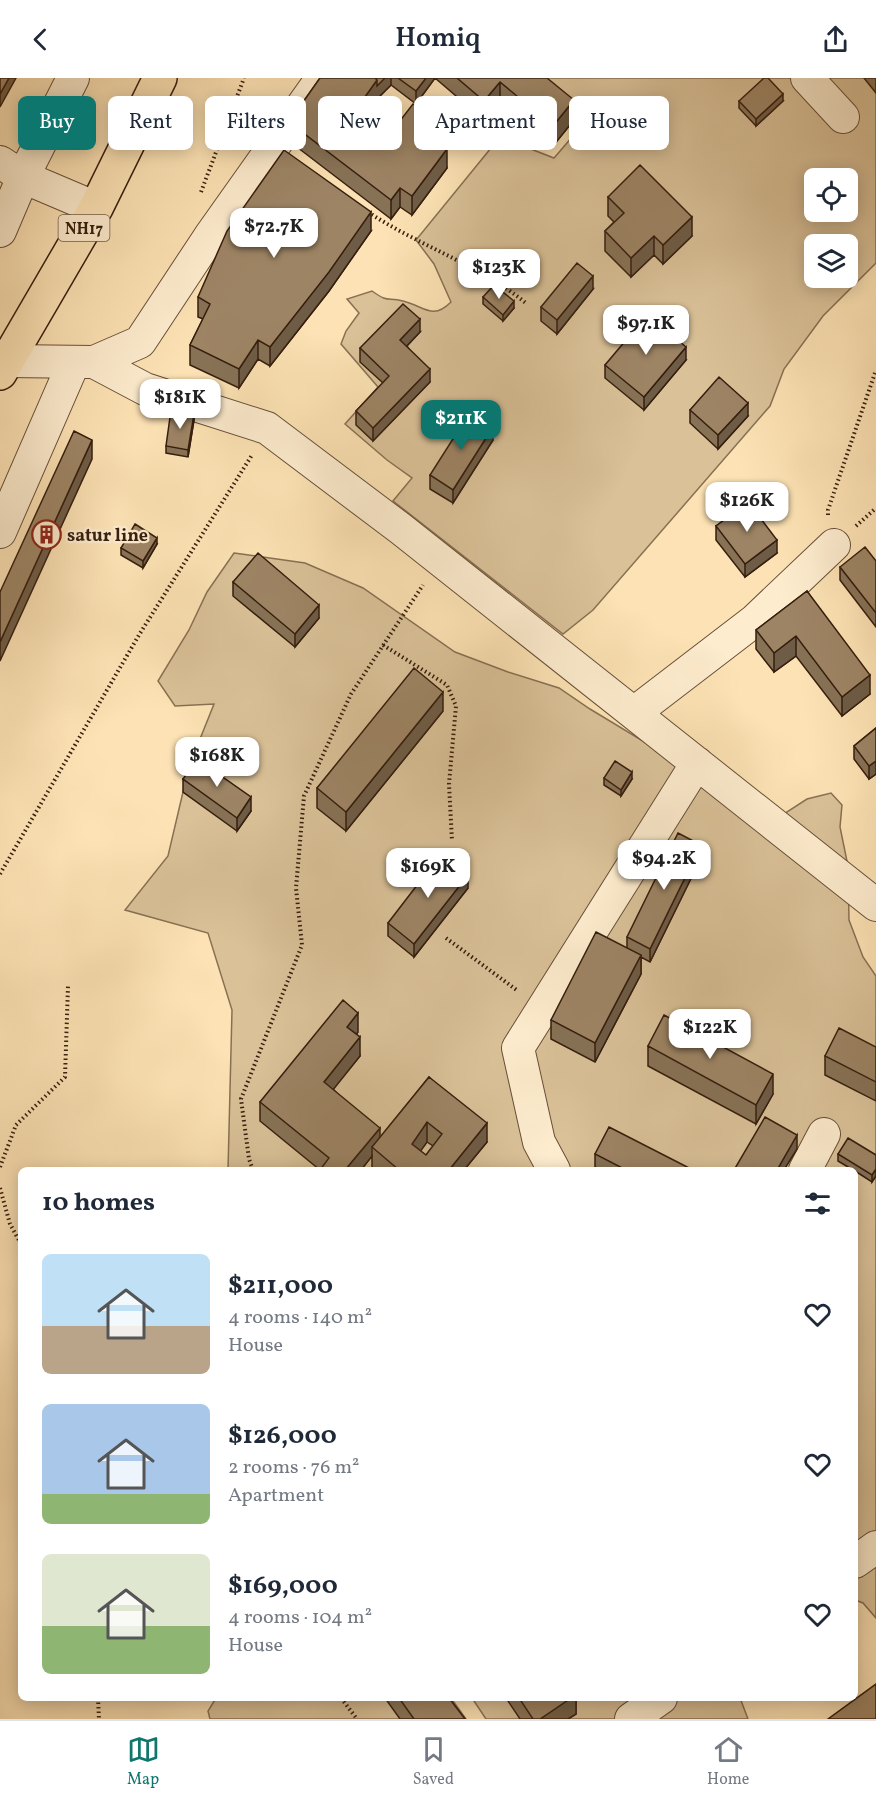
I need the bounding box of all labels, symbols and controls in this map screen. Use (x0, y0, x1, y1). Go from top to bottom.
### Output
text: Homiq (395, 20, 481, 58)
icon: back (24, 23, 57, 56)
icon: share (819, 23, 852, 56)
chip: Buy (18, 96, 96, 150)
chip: Rent (108, 96, 193, 150)
chip: Filters (205, 96, 306, 150)
chip: New (318, 96, 402, 150)
chip: Apartment (414, 96, 557, 150)
chip: House (569, 96, 669, 150)
map controls (804, 168, 858, 288)
button: locate (804, 168, 858, 222)
pin: $72.7K (225, 208, 323, 259)
text: $72.7K (244, 213, 304, 241)
road number: NH17 (58, 215, 110, 241)
button: layers (804, 234, 858, 288)
pin: $123K (457, 249, 541, 300)
text: $123K (472, 254, 526, 282)
pin: $97.1K (597, 305, 695, 356)
text: $97.1K (617, 310, 675, 338)
pin: $181K (138, 379, 222, 430)
text: $181K (154, 384, 206, 412)
pin: $211K (419, 400, 503, 451)
text: $211K (435, 405, 487, 433)
pin: $126K (705, 482, 789, 533)
text: $126K (719, 487, 775, 515)
building icon: satur line (30, 519, 62, 551)
place label: satur line (67, 524, 148, 549)
pin: $168K (175, 737, 259, 788)
text: $168K (189, 742, 245, 770)
pin: $94.2K (615, 840, 713, 891)
text: $94.2K (632, 845, 696, 873)
pin: $169K (386, 848, 470, 899)
text: $169K (400, 853, 456, 881)
pin: $122K (668, 1009, 752, 1060)
text: $122K (683, 1014, 737, 1042)
text: 10 homes (42, 1185, 155, 1221)
icon: filters (801, 1187, 834, 1220)
text: $211,000 (228, 1268, 333, 1304)
icon: home (90, 1278, 162, 1350)
icon: heart (801, 1298, 834, 1331)
text: 4 rooms · 140 m² (228, 1304, 372, 1332)
text: House (228, 1332, 283, 1360)
text: $126,000 (228, 1418, 337, 1454)
icon: home (90, 1428, 162, 1500)
icon: heart (801, 1448, 834, 1481)
text: 2 rooms · 76 m² (228, 1454, 360, 1482)
text: Apartment (228, 1482, 324, 1510)
text: $169,000 (228, 1568, 338, 1604)
icon: home (90, 1578, 162, 1650)
icon: heart (801, 1598, 834, 1631)
text: 4 rooms · 104 m² (228, 1604, 372, 1632)
text: House (228, 1632, 283, 1660)
tab: Map (127, 1733, 160, 1791)
tab: Saved (413, 1733, 454, 1791)
tab: Home (707, 1733, 749, 1791)

